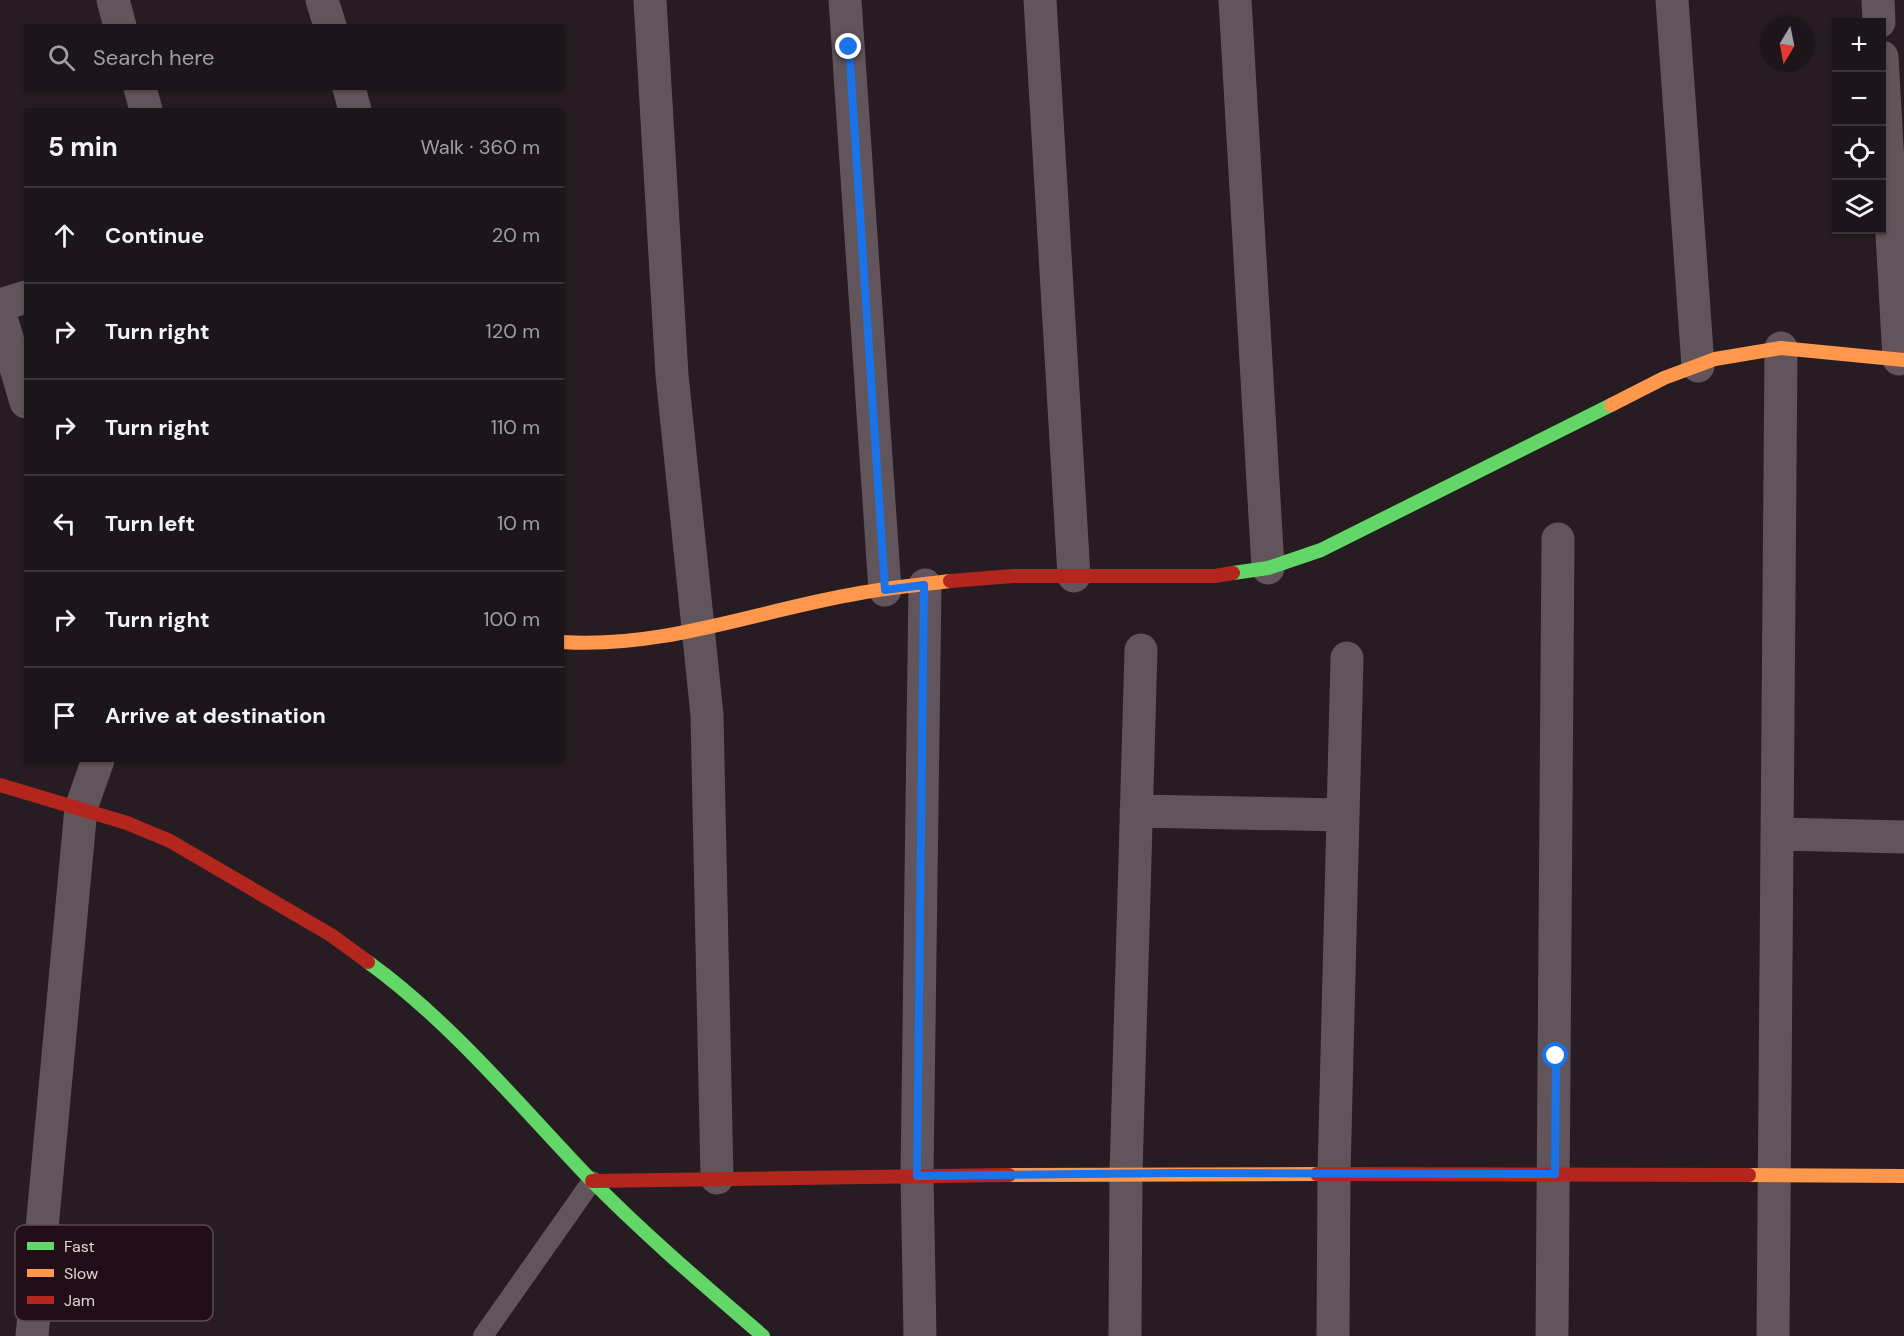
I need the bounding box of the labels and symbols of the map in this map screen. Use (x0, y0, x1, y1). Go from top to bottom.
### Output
north arrow (1760, 18, 1814, 72)
route end (835, 33, 861, 59)
route start (1542, 1042, 1568, 1068)
legend (15, 1225, 213, 1321)
text: Fast (64, 1236, 95, 1257)
text: Slow (64, 1263, 98, 1284)
text: Jam (64, 1290, 95, 1311)

